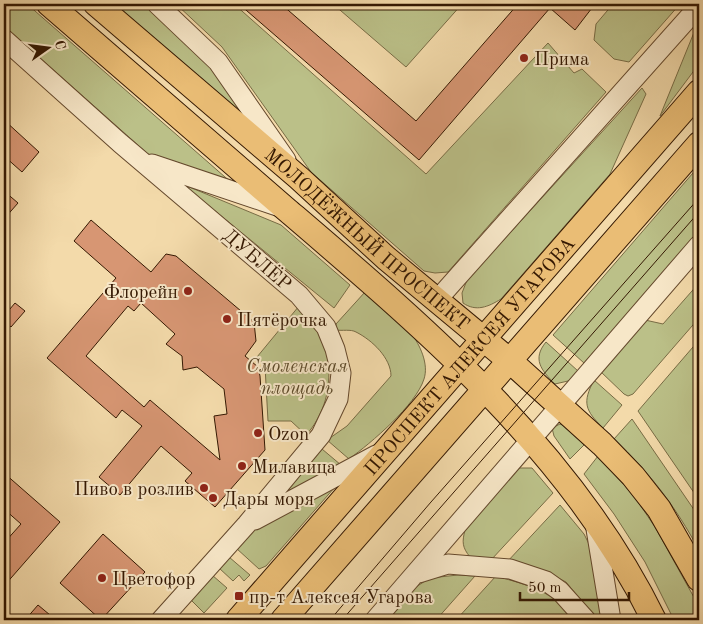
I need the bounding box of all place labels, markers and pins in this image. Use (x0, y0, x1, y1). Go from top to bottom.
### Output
place label: Прима (534, 51, 590, 70)
marker: Прима (518, 52, 530, 64)
place label: Флорейн (104, 284, 178, 303)
marker: Флорейн (182, 285, 194, 297)
place label: Пятёрочка (237, 312, 328, 331)
marker: Пятёрочка (221, 313, 233, 325)
place label: Ozon (268, 426, 309, 445)
marker: Ozon (252, 427, 264, 439)
place label: Милавица (252, 459, 337, 478)
marker: Милавица (236, 460, 248, 472)
place label: Пиво в розлив (74, 481, 194, 500)
marker: Пиво в розлив (198, 482, 210, 494)
place label: Дары моря (223, 491, 314, 510)
marker: Дары моря (207, 492, 219, 504)
place label: Цветофор (112, 571, 195, 590)
marker: Цветофор (96, 572, 108, 584)
place label: пр-т Алексея Угарова (249, 589, 434, 608)
marker: пр-т Алексея Угарова (233, 590, 245, 602)

